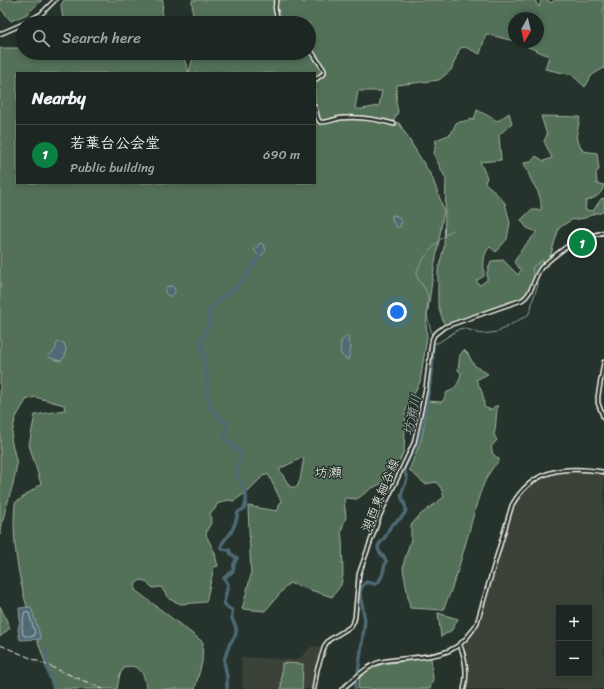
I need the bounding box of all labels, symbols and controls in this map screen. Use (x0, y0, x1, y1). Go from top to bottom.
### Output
north arrow (508, 12, 544, 48)
search box (16, 16, 316, 60)
text: Search here (62, 25, 141, 51)
icon: search (30, 27, 52, 49)
text: Nearby (32, 83, 86, 113)
text: 若葉台公会堂 (70, 130, 160, 156)
text: 1 (42, 143, 48, 166)
text: 690 m (263, 143, 300, 166)
text: Public building (70, 156, 155, 179)
pin: 1 (569, 228, 595, 258)
your location (387, 302, 407, 322)
water label: 坊瀬川 (395, 392, 429, 438)
street label: 湖西東細谷線 (354, 454, 406, 535)
district label: 坊瀬 (314, 460, 342, 485)
map controls (556, 605, 592, 677)
button: + (556, 605, 592, 641)
button: − (556, 641, 592, 677)

